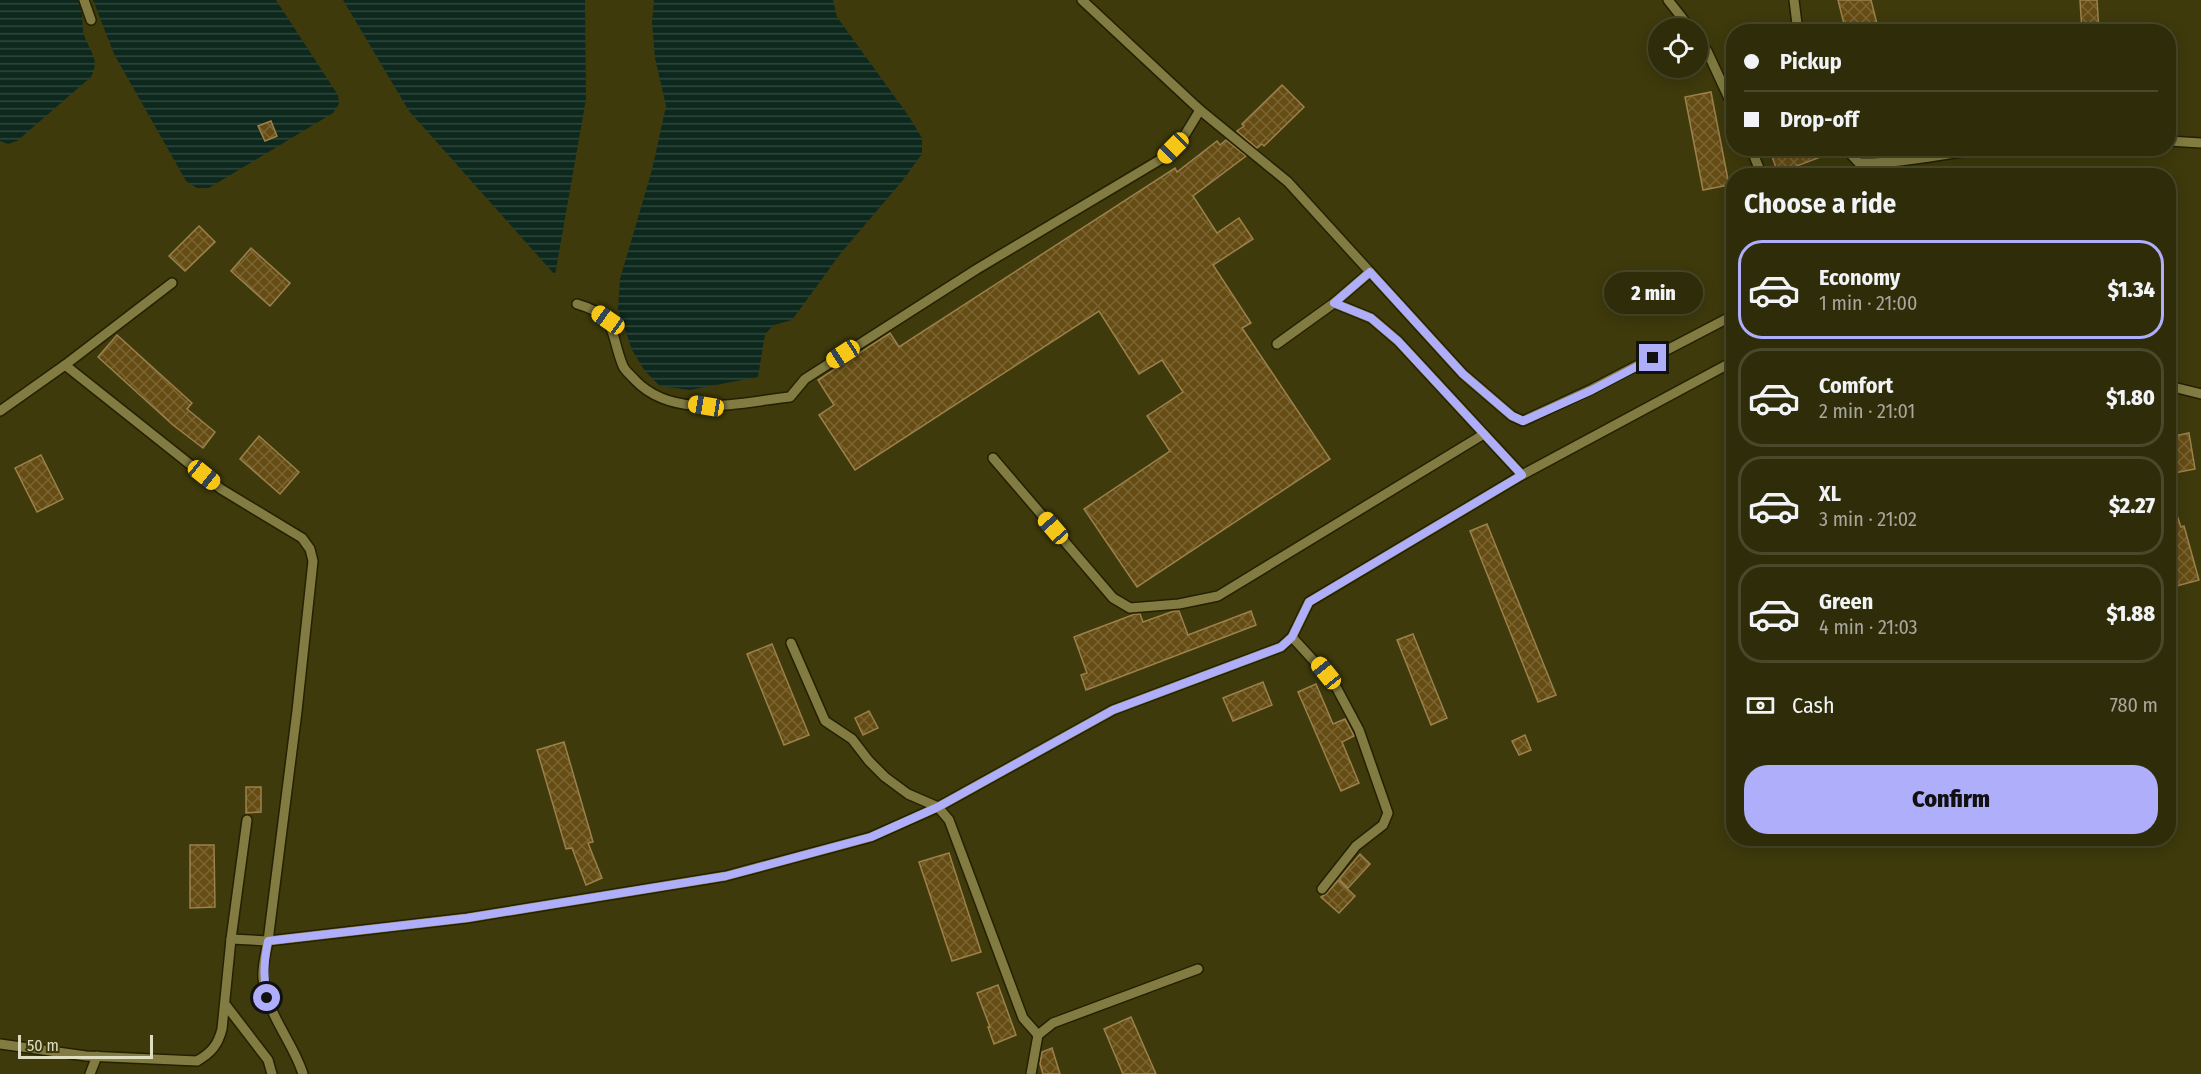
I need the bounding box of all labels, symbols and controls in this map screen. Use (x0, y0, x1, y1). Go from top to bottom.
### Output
map controls (1648, 18, 1708, 78)
button: locate (1648, 18, 1708, 78)
text: Pickup (1780, 48, 1842, 75)
text: Drop-off (1780, 106, 1859, 133)
car (1154, 129, 1192, 167)
text: Choose a ride (1744, 188, 1896, 220)
icon: car (1747, 263, 1801, 317)
text: Economy (1819, 264, 1900, 291)
callout: 2 min (1604, 271, 1702, 313)
text: $1.34 (2108, 276, 2155, 303)
text: 2 min (1631, 281, 1676, 305)
text: 1 min · 21:00 (1819, 291, 1917, 315)
car (588, 302, 628, 338)
car (823, 337, 863, 371)
route end (1639, 344, 1666, 371)
icon: car (1747, 371, 1801, 425)
text: Comfort (1819, 372, 1893, 399)
text: $1.80 (2106, 384, 2155, 411)
car (687, 394, 725, 418)
text: 2 min · 21:01 (1819, 399, 1915, 423)
car (184, 457, 224, 493)
icon: car (1747, 479, 1801, 533)
text: XL (1819, 480, 1841, 507)
text: $2.27 (2109, 492, 2155, 519)
text: 3 min · 21:02 (1819, 507, 1917, 531)
car (1034, 509, 1072, 547)
icon: car (1747, 587, 1801, 641)
text: Green (1819, 588, 1873, 615)
text: $1.88 (2107, 600, 2155, 627)
text: 4 min · 21:03 (1819, 615, 1918, 639)
car (1308, 653, 1344, 693)
icon: cash (1744, 689, 1777, 722)
text: Cash (1792, 692, 1835, 719)
text: 780 m (2110, 693, 2158, 717)
button: Confirm (1744, 765, 2158, 834)
route start (253, 984, 280, 1011)
scale bar (18, 1032, 153, 1060)
text: 50 m (27, 1036, 59, 1055)

